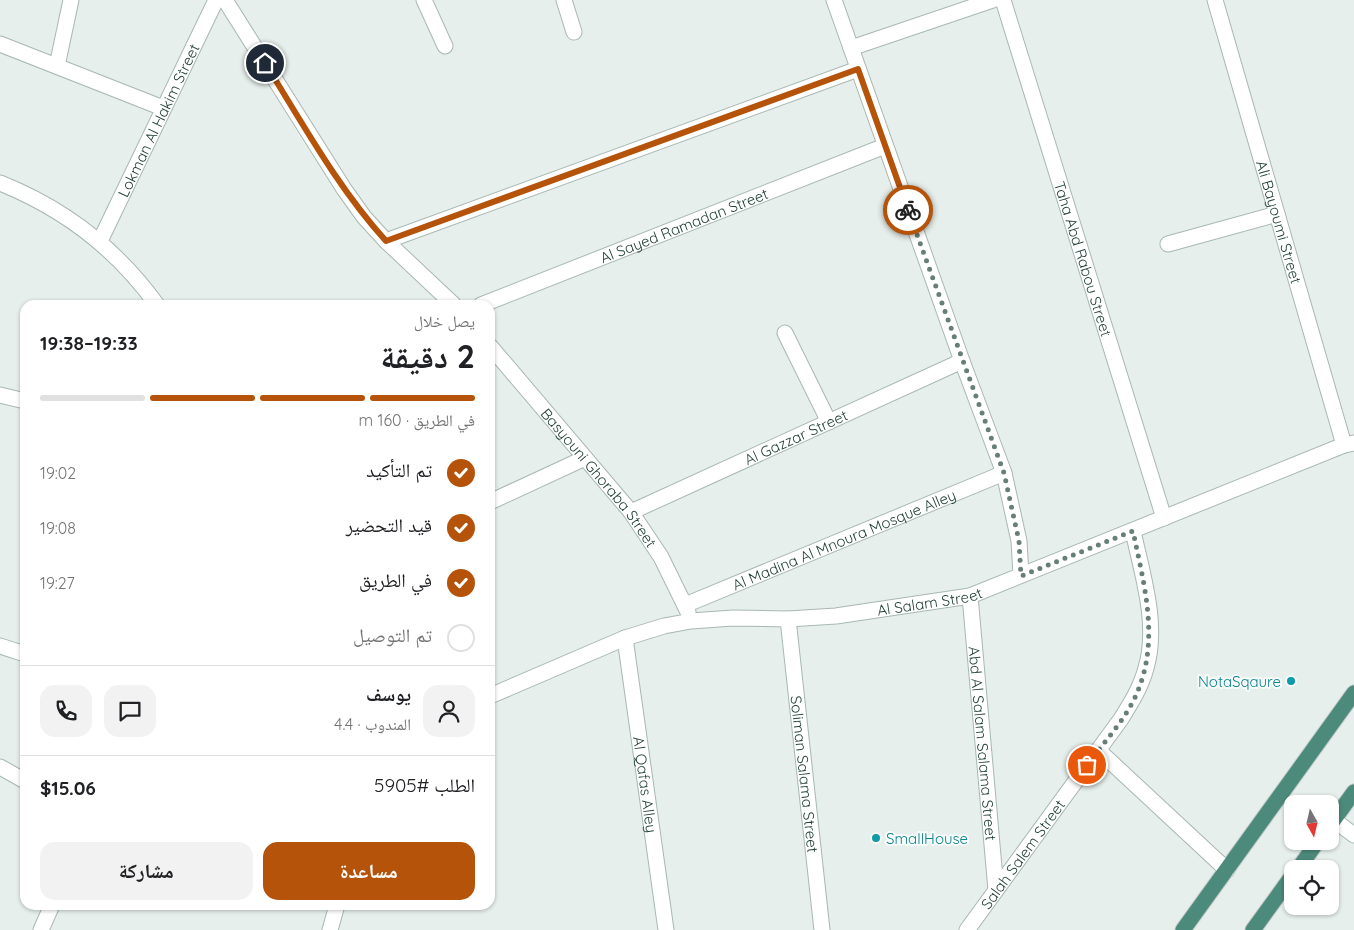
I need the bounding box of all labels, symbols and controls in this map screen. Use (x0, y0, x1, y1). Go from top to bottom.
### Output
street label: Lokman Al Hakim Street (113, 40, 203, 200)
pin (244, 42, 286, 84)
icon: home (251, 49, 279, 77)
street label: Ali Bayoumi Street (1252, 158, 1306, 286)
street label: Taha Abd Rabou Street (1050, 179, 1116, 339)
street label: Al Sayed Ramadan Street (597, 184, 771, 267)
courier (883, 185, 933, 235)
icon: bike (894, 196, 922, 224)
text: يصل خلال (414, 311, 475, 331)
text: 19:33–19:38 (40, 331, 138, 355)
text: 2 دقيقة (381, 336, 475, 376)
street label: Basyouni Ghoraba Street (537, 404, 661, 551)
street label: Al Gazzar Street (741, 405, 850, 469)
text: في الطريق · 160 m (359, 410, 475, 430)
text: تم التأكيد (366, 458, 432, 482)
icon: check (447, 459, 475, 487)
text: 19:02 (40, 463, 76, 483)
street label: Al Madina Al Mnoura Mosque Alley (729, 485, 958, 594)
text: قيد التحضير (346, 513, 432, 537)
icon: check (447, 514, 475, 542)
text: 19:08 (40, 518, 76, 538)
text: في الطريق (359, 568, 432, 592)
icon: check (447, 569, 475, 597)
text: 19:27 (40, 573, 75, 593)
street label: Al Salam Street (876, 583, 985, 619)
text: تم التوصيل (353, 623, 432, 647)
street label: Abd Al Salam Salama Street (965, 645, 1001, 841)
place label: NotaSqaure (1198, 672, 1281, 691)
marker: NotaSqaure (1285, 675, 1297, 687)
text: يوسف (366, 682, 411, 706)
button: phone (40, 685, 92, 737)
button: chat (104, 685, 156, 737)
button: person (423, 685, 475, 737)
street label: Soliman Salama Street (787, 695, 823, 854)
text: المندوب · 4.4 (334, 714, 411, 734)
street label: Al Qafas Alley (629, 735, 662, 834)
pin (1066, 744, 1108, 786)
icon: bag (1073, 751, 1101, 779)
text: الطلب #5905 (374, 773, 475, 797)
text: $15.06 (40, 776, 96, 800)
north arrow (1284, 795, 1339, 850)
map controls (1284, 795, 1339, 915)
street label: Salah Salem Street (976, 796, 1069, 913)
place label: SmallHouse (886, 829, 968, 848)
marker: SmallHouse (870, 832, 882, 844)
button: مشاركة (40, 842, 253, 900)
button: مساعدة (263, 842, 475, 900)
button: locate (1284, 860, 1339, 915)

